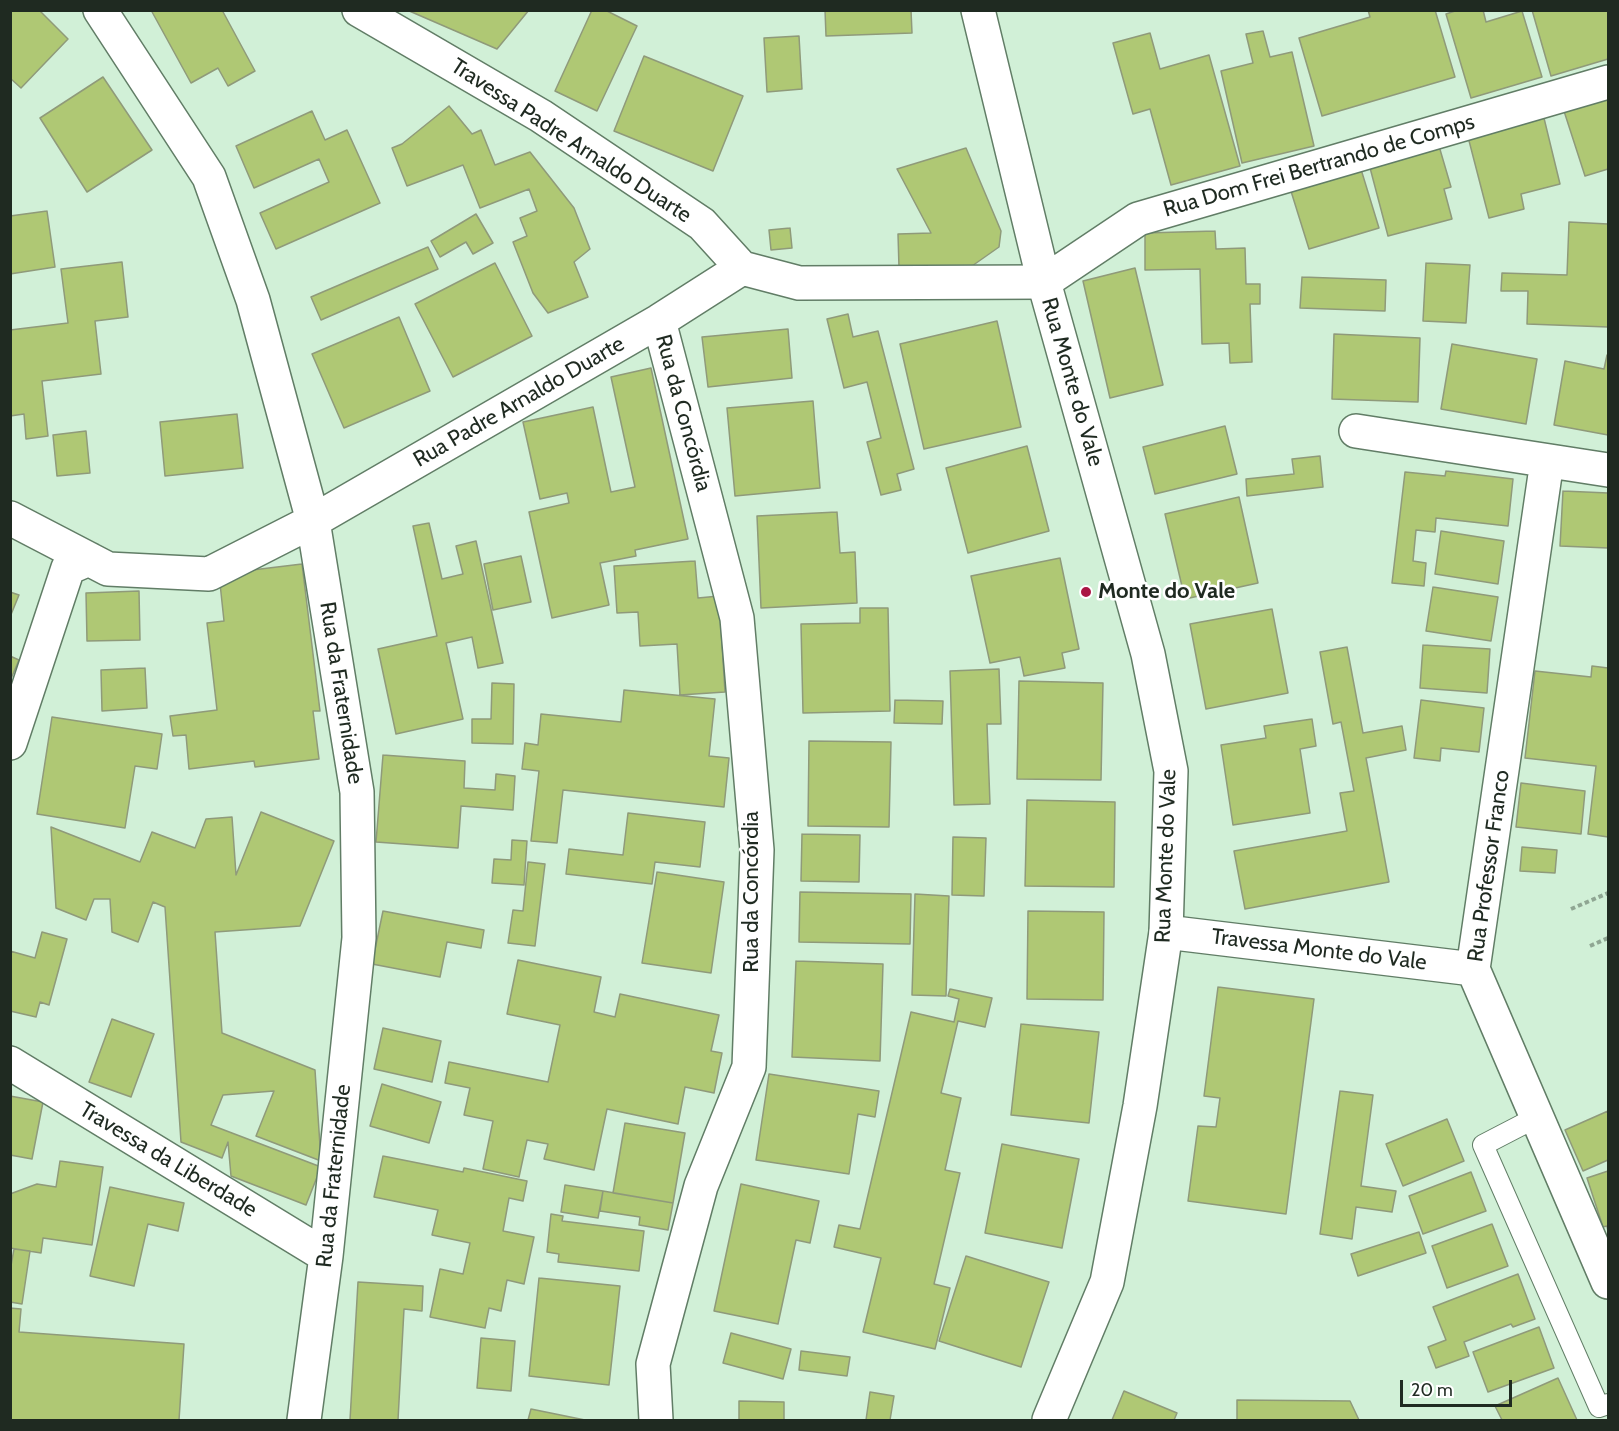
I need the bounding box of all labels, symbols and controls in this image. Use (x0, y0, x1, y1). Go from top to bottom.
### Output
street label: Travessa Padre Arnaldo Duarte (446, 53, 696, 229)
street label: Rua Dom Frei Bertrando de Comps (1160, 109, 1478, 223)
street label: Rua Monte do Vale (1035, 295, 1109, 469)
street label: Rua Padre Arnaldo Duarte (409, 331, 629, 473)
street label: Rua da Concórdia (649, 332, 717, 494)
place label: Monte do Vale (1098, 579, 1235, 605)
marker: Monte do Vale (1079, 585, 1093, 599)
street label: Rua da Fraternidade (314, 600, 368, 786)
street label: Rua Professor Franco (1462, 768, 1516, 964)
street label: Rua Monte do Vale (1150, 769, 1182, 943)
street label: Rua da Concórdia (739, 811, 765, 973)
street label: Travessa Monte do Vale (1210, 924, 1428, 976)
street label: Rua da Fraternidade (311, 1083, 357, 1269)
street label: Travessa da Liberdade (75, 1097, 261, 1223)
scale bar (1403, 1368, 1516, 1406)
text: 20 m (1411, 1379, 1453, 1401)

